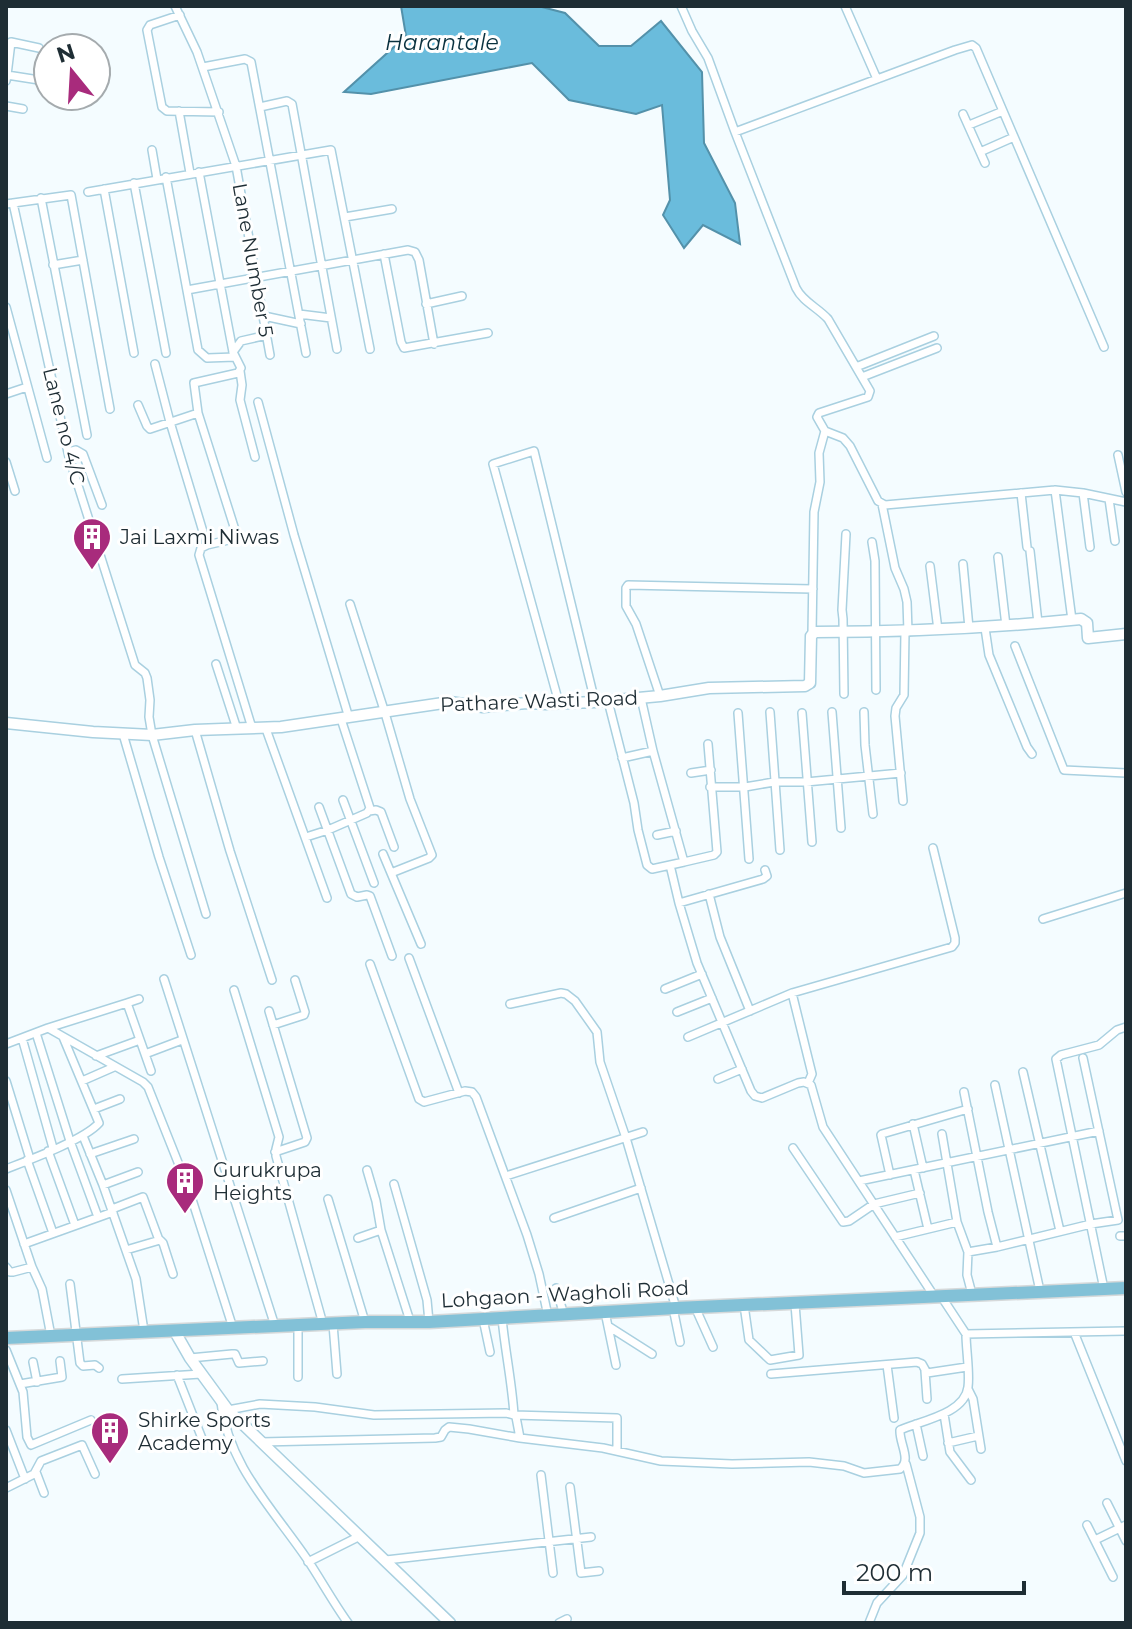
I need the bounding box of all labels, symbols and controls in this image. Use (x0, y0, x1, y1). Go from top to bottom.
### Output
water label: Harantale (385, 29, 499, 56)
north arrow (32, 32, 112, 112)
text: N (53, 38, 79, 69)
street label: Lane Number 5 (228, 181, 278, 339)
street label: Lane no 4/C (38, 365, 90, 487)
building icon: Jai Laxmi Niwas (71, 516, 113, 571)
place label: Jai Laxmi Niwas (119, 525, 279, 549)
street label: Pathare Wasti Road (440, 686, 638, 716)
place label: Gurukrupa Heights (213, 1158, 322, 1205)
building icon: Gurukrupa Heights (164, 1160, 206, 1215)
street label: Lohgaon - Wagholi Road (440, 1276, 690, 1312)
place label: Shirke Sports Academy (138, 1408, 271, 1455)
building icon: Shirke Sports Academy (89, 1410, 131, 1465)
scale bar (844, 1545, 1024, 1595)
text: 200 m (856, 1558, 933, 1587)

